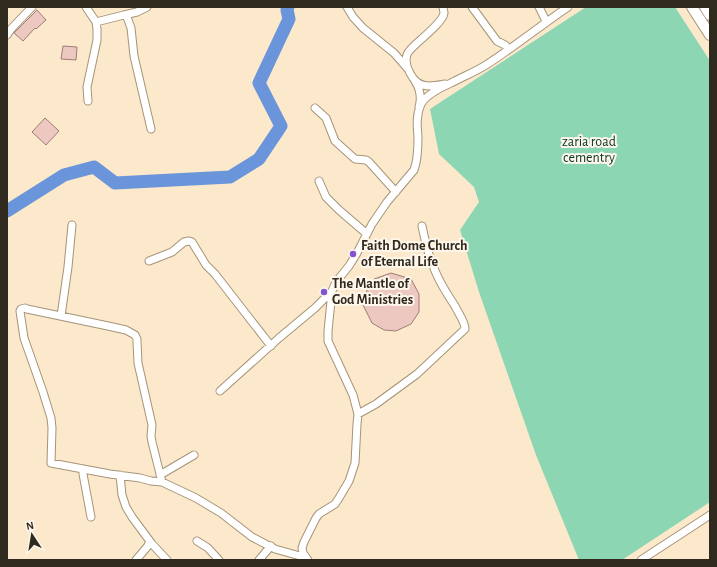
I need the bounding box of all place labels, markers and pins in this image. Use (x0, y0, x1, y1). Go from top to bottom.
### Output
place label: Faith Dome Church of Eternal Life (361, 239, 467, 269)
marker: Faith Dome Church of Eternal Life (348, 249, 358, 259)
place label: The Mantle of God Ministries (332, 277, 413, 307)
marker: The Mantle of God Ministries (319, 287, 329, 297)

